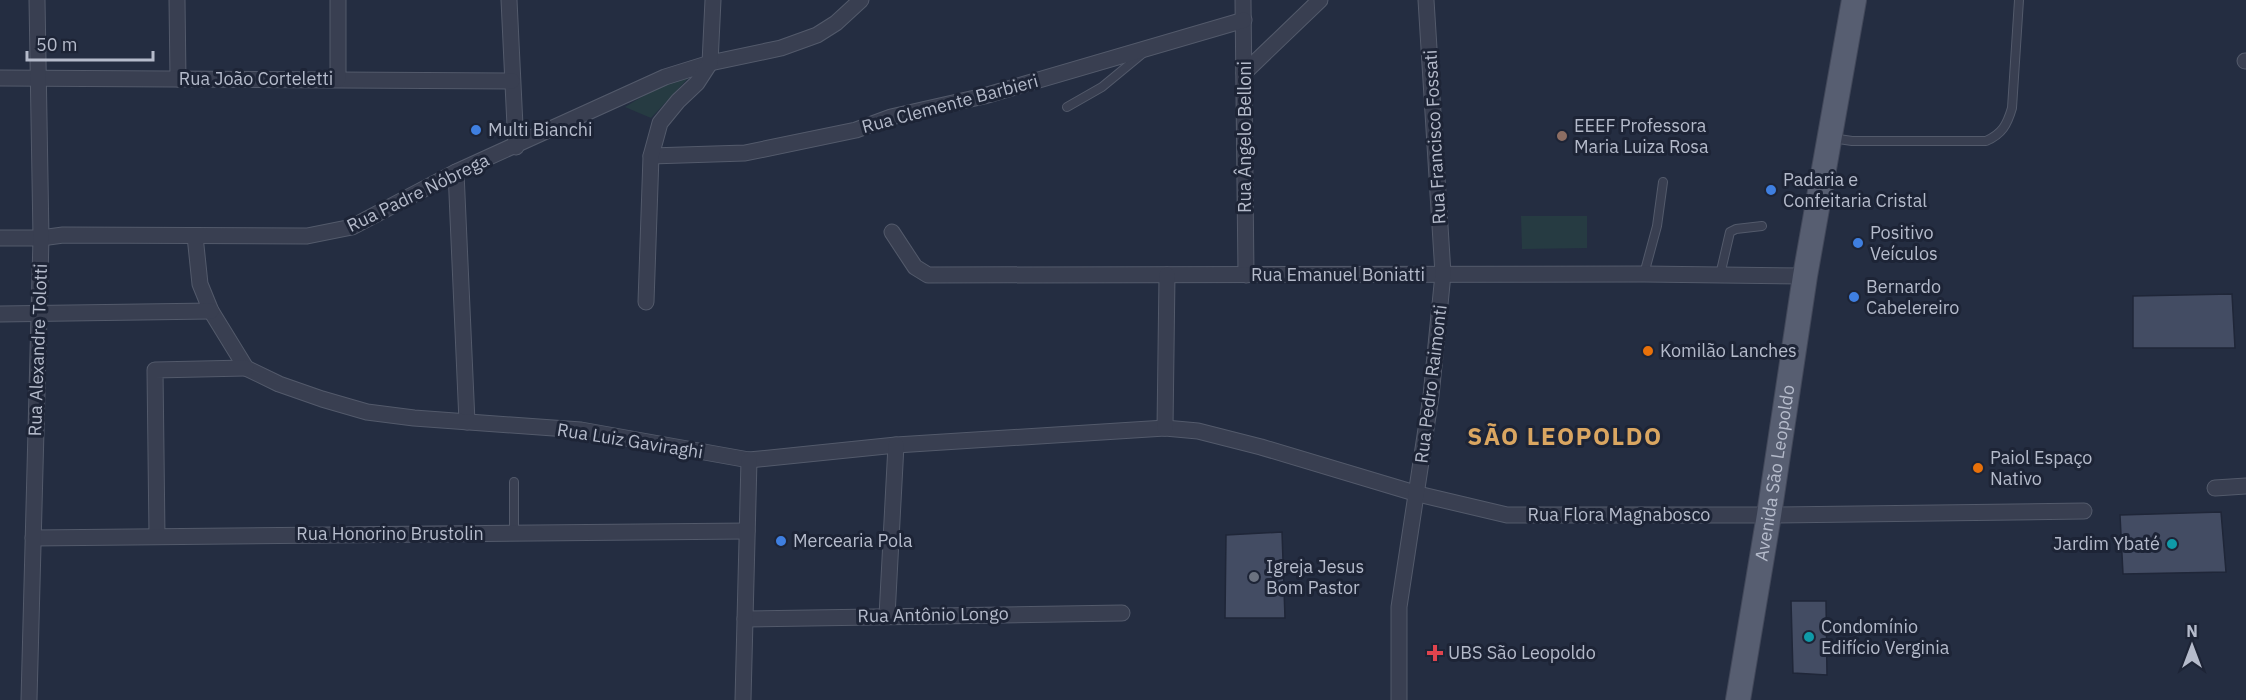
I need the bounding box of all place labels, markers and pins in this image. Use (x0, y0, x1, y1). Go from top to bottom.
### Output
place label: EEEF Professora Maria Luiza Rosa (1574, 114, 1709, 158)
place label: Multi Bianchi (488, 118, 593, 141)
marker: Multi Bianchi (469, 123, 483, 137)
marker: EEEF Professora Maria Luiza Rosa (1555, 129, 1569, 143)
place label: Padaria e Confeitaria Cristal (1783, 168, 1927, 212)
marker: Padaria e Confeitaria Cristal (1764, 183, 1778, 197)
place label: Positivo Veículos (1870, 221, 1938, 265)
marker: Positivo Veículos (1851, 236, 1865, 250)
place label: Bernardo Cabelereiro (1866, 275, 1959, 319)
marker: Bernardo Cabelereiro (1847, 290, 1861, 304)
place label: Komilão Lanches (1660, 339, 1797, 362)
marker: Komilão Lanches (1641, 344, 1655, 358)
place label: Paiol Espaço Nativo (1990, 446, 2092, 490)
marker: Paiol Espaço Nativo (1971, 461, 1985, 475)
place label: Mercearia Pola (793, 529, 913, 552)
place label: Jardim Ybaté (2053, 532, 2160, 555)
marker: Mercearia Pola (774, 534, 788, 548)
marker: Jardim Ybaté (2165, 537, 2179, 551)
place label: Igreja Jesus Bom Pastor (1266, 555, 1364, 599)
marker: Igreja Jesus Bom Pastor (1247, 570, 1261, 584)
place label: Condomínio Edifício Verginia (1821, 615, 1950, 659)
marker: Condomínio Edifício Verginia (1802, 630, 1816, 644)
place label: UBS São Leopoldo (1448, 641, 1596, 664)
marker: UBS São Leopoldo (1426, 644, 1444, 662)

